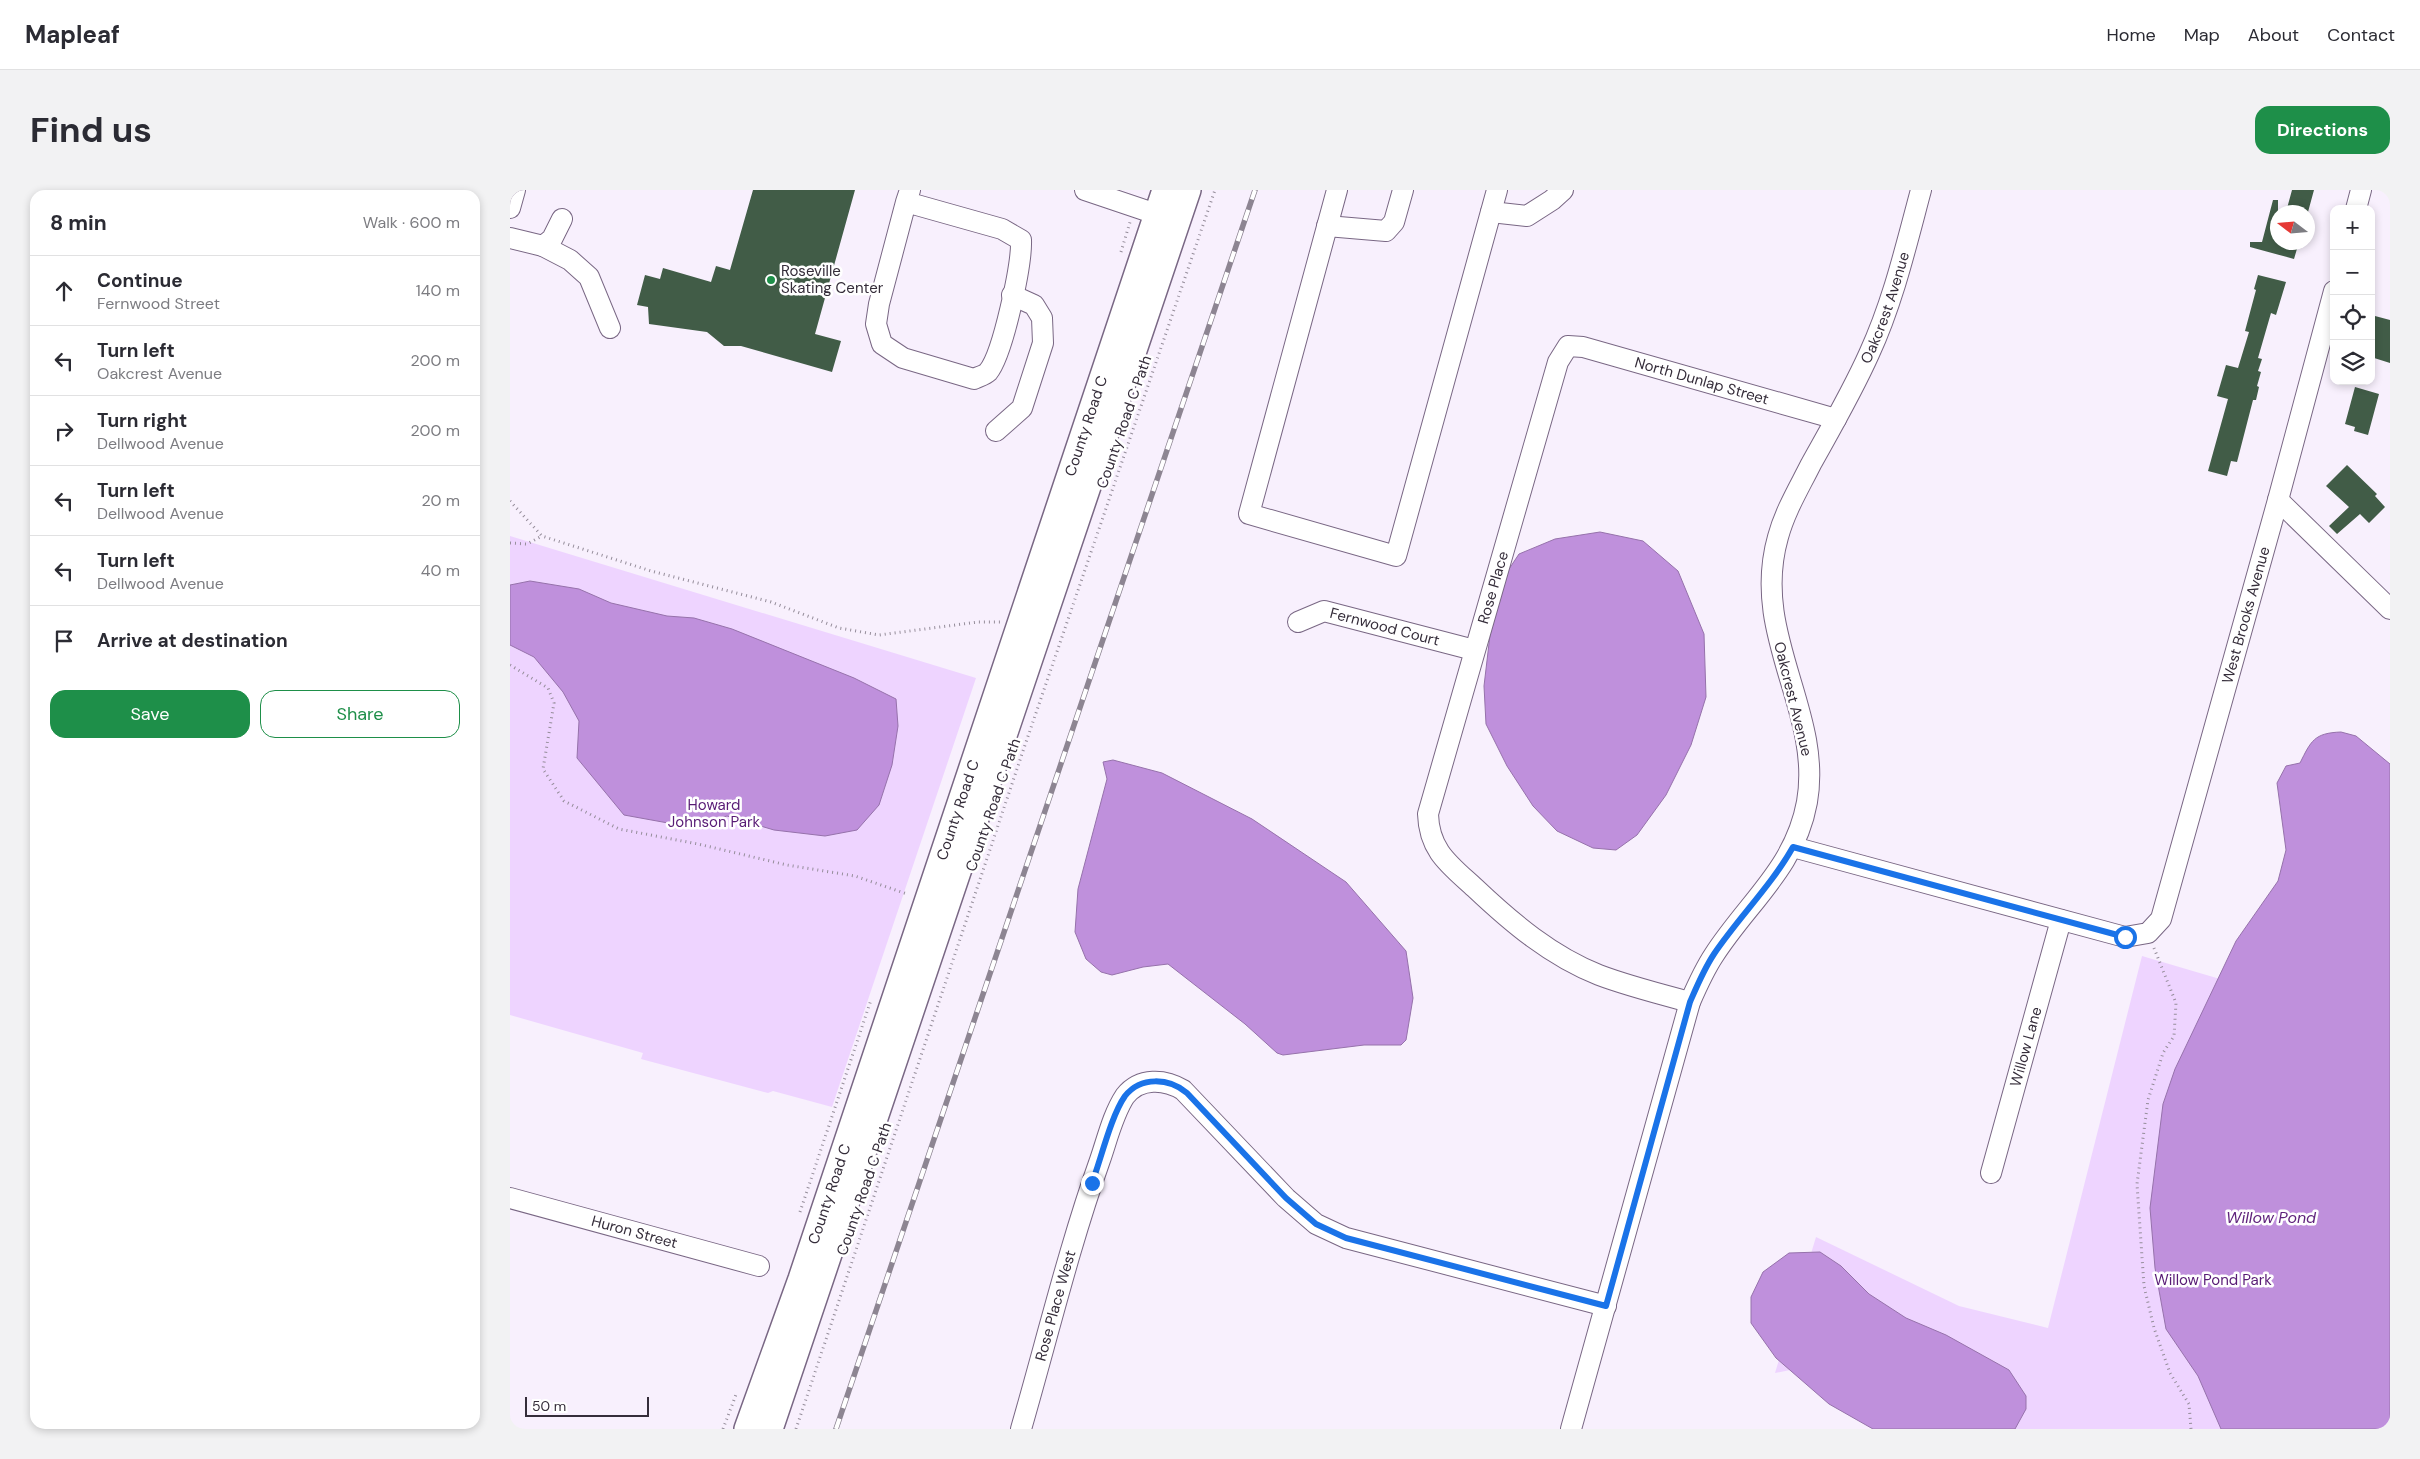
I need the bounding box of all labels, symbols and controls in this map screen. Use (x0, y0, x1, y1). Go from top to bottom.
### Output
text: Mapleaf (25, 19, 120, 50)
text: Home (2106, 23, 2156, 47)
text: Map (2184, 23, 2220, 47)
text: About (2248, 23, 2299, 47)
text: Contact (2327, 23, 2395, 47)
button: Directions (2255, 106, 2390, 154)
text: Find us (30, 107, 152, 153)
north arrow (2270, 205, 2315, 250)
map controls (2330, 205, 2375, 385)
button: + (2330, 205, 2375, 250)
text: 8 min (50, 209, 107, 237)
text: Walk · 600 m (363, 212, 460, 233)
street label: Oakcrest Avenue (1856, 250, 1914, 367)
button: − (2330, 250, 2375, 295)
place label: Roseville Skating Center (781, 261, 884, 298)
text: Continue (97, 268, 183, 293)
marker: Roseville Skating Center (765, 274, 777, 286)
icon: ahead (50, 277, 78, 305)
text: 140 m (416, 280, 460, 301)
text: Fernwood Street (97, 293, 220, 314)
button: locate (2330, 295, 2375, 340)
text: Turn left (97, 338, 175, 363)
button: layers (2330, 340, 2375, 385)
icon: left (50, 347, 78, 375)
text: 200 m (411, 350, 460, 371)
street label: North Dunlap Street (1632, 352, 1771, 409)
street label: County Road C Path (1092, 353, 1156, 491)
text: Oakcrest Avenue (97, 363, 222, 384)
street label: County Road C (1060, 373, 1112, 479)
text: Turn right (97, 408, 187, 433)
icon: right (50, 417, 78, 445)
text: 200 m (411, 420, 460, 441)
text: Dellwood Avenue (97, 433, 224, 454)
text: Turn left (97, 478, 175, 503)
icon: left (50, 487, 78, 515)
text: 20 m (421, 490, 460, 511)
text: Dellwood Avenue (97, 503, 224, 524)
street label: West Brooks Avenue (2217, 544, 2274, 686)
text: Turn left (97, 548, 175, 573)
street label: Rose Place (1473, 549, 1513, 626)
icon: left (50, 557, 78, 585)
text: 40 m (421, 560, 460, 581)
text: Dellwood Avenue (97, 573, 224, 594)
street label: Fernwood Court (1328, 603, 1442, 651)
icon: arrive (50, 627, 78, 655)
text: Arrive at destination (97, 628, 288, 653)
street label: Oakcrest Avenue (1769, 640, 1817, 758)
button: Save (50, 690, 250, 738)
button: Share (260, 690, 460, 738)
street label: County Road C Path (961, 736, 1025, 874)
street label: County Road C (932, 757, 984, 863)
park label: Howard Johnson Park (668, 795, 761, 832)
route start (2114, 926, 2137, 949)
street label: Willow Lane (2005, 1004, 2047, 1089)
street label: County Road C Path (832, 1120, 896, 1258)
street label: County Road C (803, 1141, 856, 1247)
route end (1081, 1172, 1104, 1195)
water label: Willow Pond (2226, 1207, 2317, 1228)
street label: Huron Street (589, 1211, 680, 1253)
street label: Rose Place West (1030, 1248, 1080, 1363)
park label: Willow Pond Park (2154, 1270, 2272, 1290)
scale bar (525, 1394, 649, 1417)
text: 50 m (532, 1397, 566, 1415)

